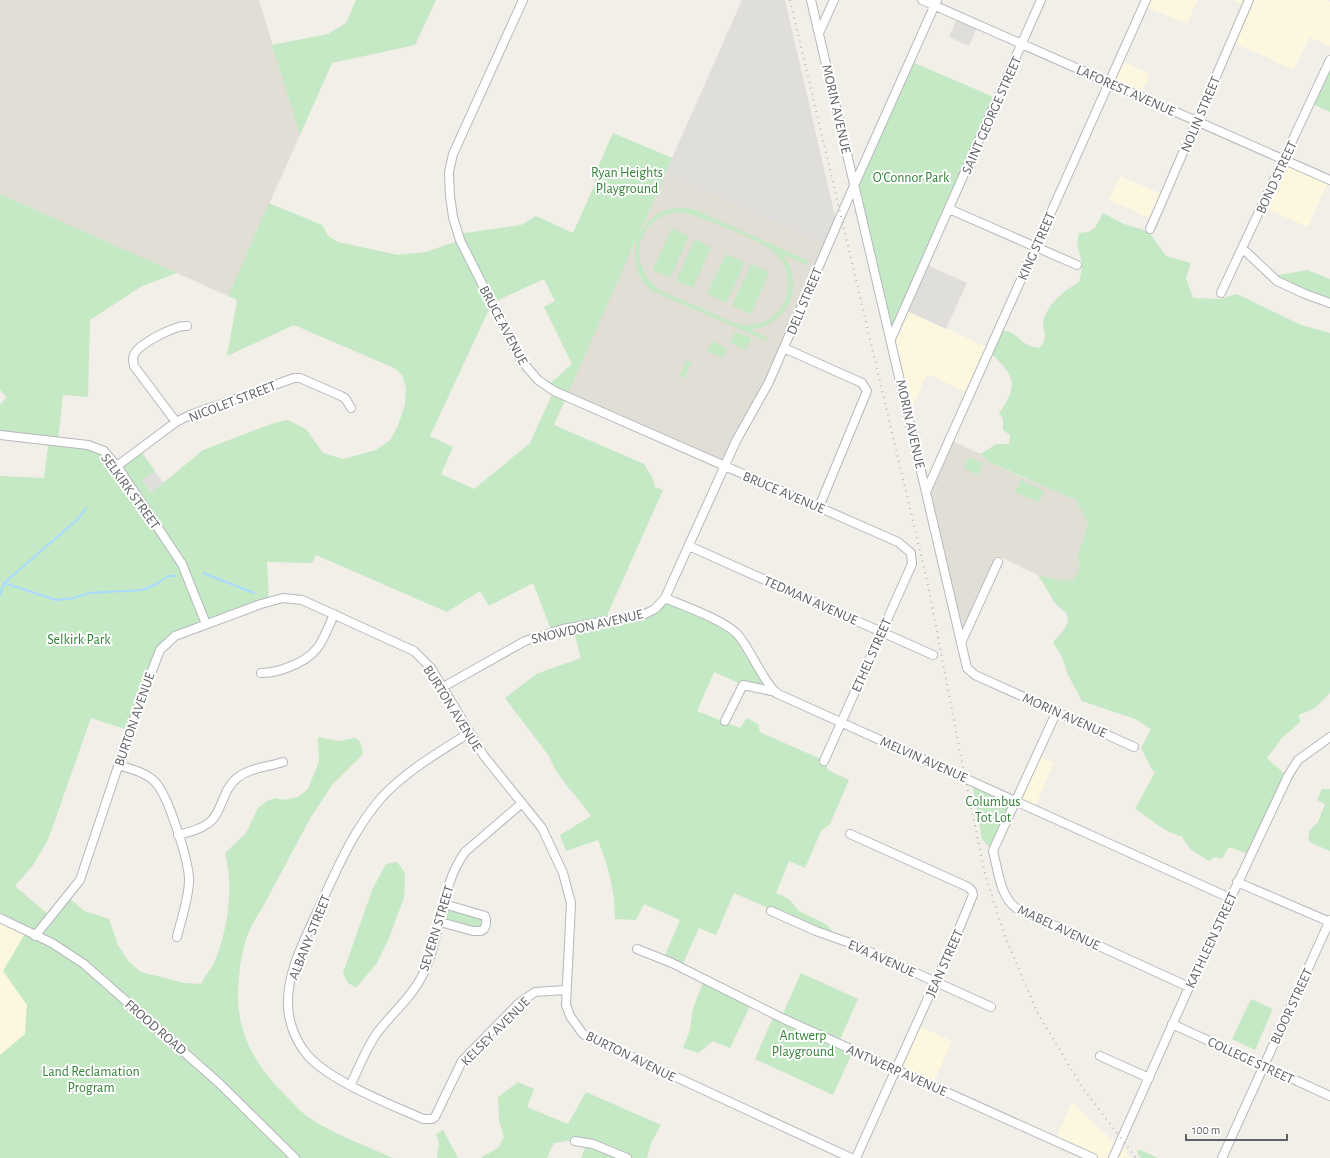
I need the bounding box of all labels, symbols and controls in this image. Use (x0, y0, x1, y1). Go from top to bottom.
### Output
street label: SAINT GEORGE STREET (960, 54, 1024, 176)
street label: MORIN AVENUE (819, 63, 853, 155)
street label: LAFOREST AVENUE (1074, 63, 1177, 119)
street label: NOLIN STREET (1179, 74, 1223, 154)
street label: BOND STREET (1254, 139, 1300, 216)
park label: Ryan Heights Playground (591, 166, 663, 196)
park label: O'Connor Park (873, 171, 950, 185)
street label: KING STREET (1016, 210, 1058, 283)
street label: DELL STREET (785, 266, 825, 337)
street label: BRUCE AVENUE (476, 283, 530, 368)
street label: MORIN AVENUE (893, 378, 927, 470)
street label: NICOLET STREET (187, 379, 278, 425)
street label: SELKIRK STREET (98, 451, 162, 532)
street label: BRUCE AVENUE (741, 469, 827, 517)
street label: TEDMAN AVENUE (762, 574, 860, 628)
street label: SNOWDON AVENUE (530, 607, 645, 647)
street label: ETHEL STREET (849, 616, 895, 695)
park label: Selkirk Park (47, 633, 111, 647)
street label: BURTON AVENUE (420, 663, 484, 754)
street label: BURTON AVENUE (112, 670, 158, 768)
street label: MORIN AVENUE (1020, 691, 1109, 741)
street label: MELVIN AVENUE (878, 734, 970, 786)
park label: Columbus Tot Lot (965, 795, 1021, 825)
street label: SEVERN STREET (417, 884, 457, 973)
street label: KATHLEEN STREET (1184, 890, 1240, 990)
street label: ALBANY STREET (287, 893, 333, 982)
street label: MABEL AVENUE (1015, 903, 1102, 953)
street label: JEAN STREET (924, 927, 966, 999)
street label: EVA AVENUE (846, 938, 918, 980)
street label: BLOOR STREET (1268, 966, 1316, 1047)
street label: KELSEY AVENUE (459, 994, 533, 1069)
street label: FROOD ROAD (122, 997, 189, 1058)
street label: BURTON AVENUE (583, 1029, 678, 1085)
park label: Antwerp Playground (772, 1029, 834, 1059)
street label: COLLEGE STREET (1205, 1035, 1296, 1087)
street label: ANTWERP AVENUE (844, 1042, 949, 1099)
park label: Land Reclamation Program (42, 1065, 140, 1095)
scale bar (1186, 1116, 1287, 1142)
text: 100 m (1192, 1124, 1220, 1136)

